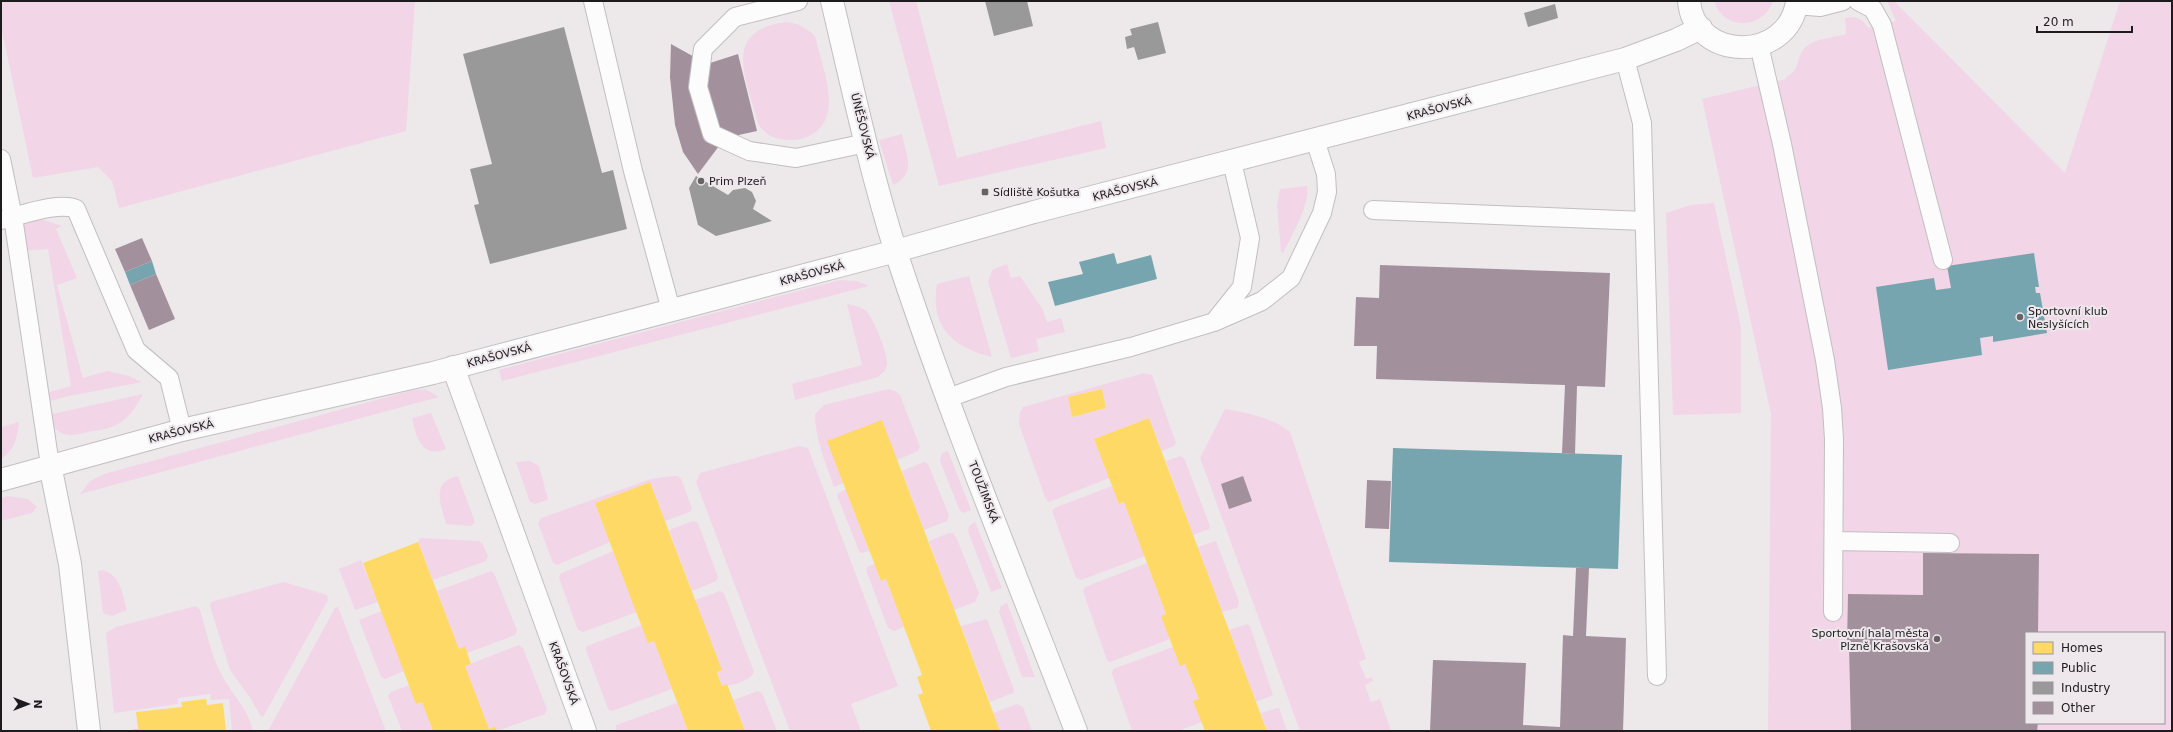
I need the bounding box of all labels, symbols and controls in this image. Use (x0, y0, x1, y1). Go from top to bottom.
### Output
scale bar (2037, 8, 2132, 34)
text: 20 m (2043, 15, 2074, 29)
street label: ÚNĚŠOVSKÁ (848, 92, 877, 161)
street label: KRAŠOVSKÁ (1405, 93, 1473, 123)
place label: Prim Plzeň (709, 175, 766, 188)
street label: KRAŠOVSKÁ (1091, 175, 1159, 204)
marker: Prim Plzeň (696, 176, 706, 186)
place label: Sídliště Košutka (993, 186, 1080, 199)
marker: Sídliště Košutka (980, 187, 990, 197)
street label: KRAŠOVSKÁ (778, 258, 846, 288)
place label: Sportovní klub Neslyšících (2028, 305, 2108, 331)
marker: Sportovní klub Neslyšících (2015, 312, 2025, 322)
street label: KRAŠOVSKÁ (465, 340, 533, 370)
street label: KRAŠOVSKÁ (147, 417, 215, 446)
street label: TOUŽIMSKÁ (965, 459, 1001, 525)
place label: Sportovní hala města Plzně Krašovská (1811, 627, 1929, 653)
legend (2025, 632, 2165, 724)
marker: Sportovní hala města Plzně Krašovská (1932, 634, 1942, 644)
street label: KRAŠOVSKÁ (546, 640, 581, 707)
text: Homes (2061, 641, 2103, 655)
text: Public (2061, 661, 2097, 675)
text: Industry (2061, 681, 2110, 695)
north arrow (8, 684, 48, 724)
text: N (31, 699, 44, 709)
text: Other (2061, 701, 2095, 715)

